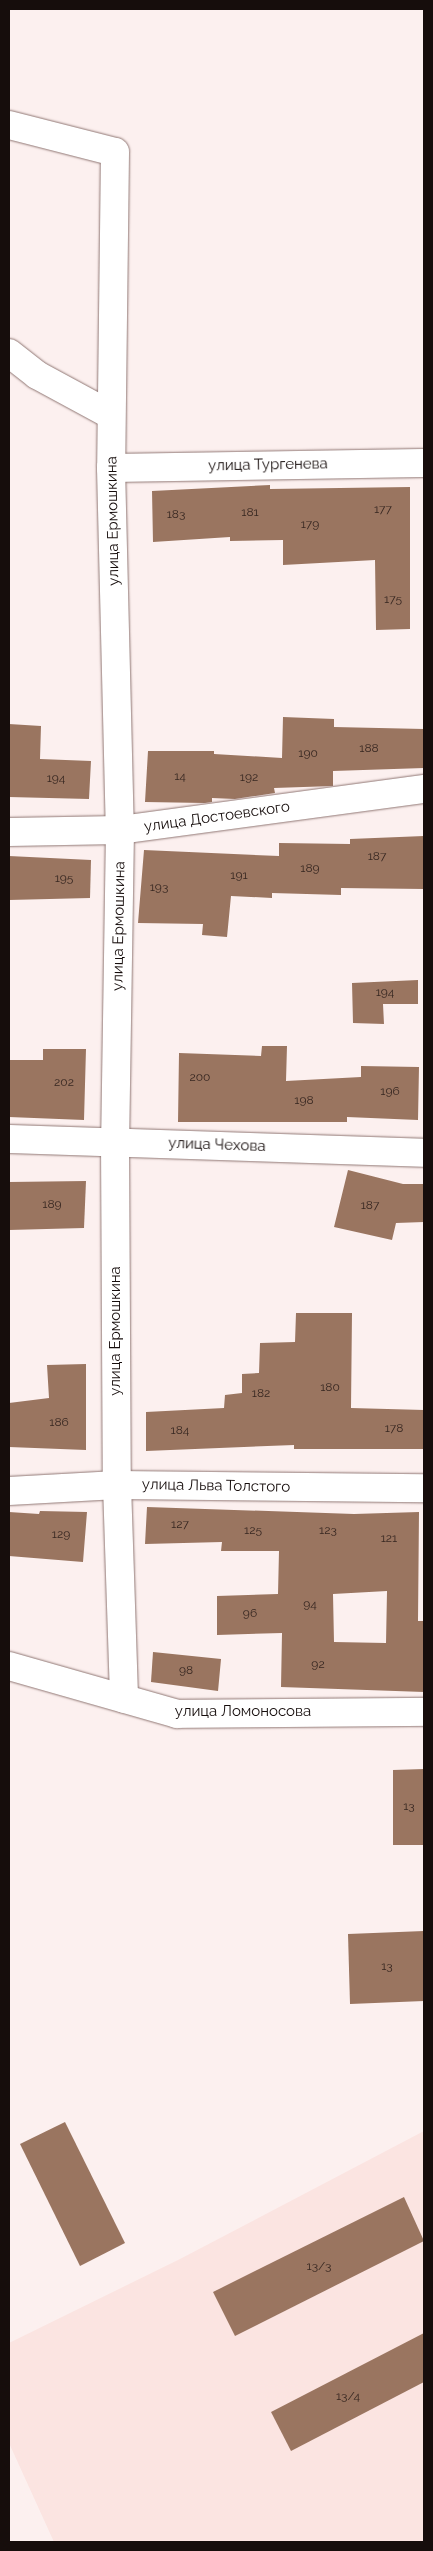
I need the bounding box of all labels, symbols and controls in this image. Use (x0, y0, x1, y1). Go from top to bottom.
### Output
street label: улица Тургенева (208, 455, 328, 475)
street label: улица Ермошкина (103, 456, 123, 586)
house number: 177 (374, 503, 392, 517)
house number: 181 (241, 506, 259, 520)
house number: 183 (167, 508, 185, 522)
house number: 179 (301, 518, 319, 532)
house number: 175 (384, 593, 402, 607)
house number: 188 (359, 742, 379, 756)
house number: 190 (298, 747, 318, 761)
house number: 14 (174, 770, 186, 784)
house number: 192 (240, 771, 258, 785)
house number: 194 (47, 772, 65, 786)
street label: улица Достоевского (143, 798, 291, 836)
house number: 187 (368, 850, 386, 864)
street label: улица Ермошкина (109, 861, 129, 991)
house number: 189 (300, 862, 320, 876)
house number: 191 (230, 869, 248, 883)
house number: 195 (55, 872, 73, 886)
house number: 193 (150, 881, 168, 895)
house number: 194 (376, 986, 394, 1000)
house number: 200 (190, 1071, 210, 1085)
house number: 202 (54, 1076, 74, 1090)
house number: 196 (380, 1085, 400, 1099)
house number: 198 (294, 1094, 314, 1108)
street label: улица Чехова (168, 1134, 266, 1156)
house number: 189 (42, 1198, 62, 1212)
house number: 187 (361, 1199, 379, 1213)
street label: улица Ермошкина (107, 1266, 125, 1396)
house number: 180 (320, 1381, 340, 1395)
house number: 182 (252, 1387, 270, 1401)
house number: 186 (49, 1416, 69, 1430)
house number: 178 (385, 1422, 403, 1436)
house number: 184 (171, 1424, 189, 1438)
street label: улица Льва Толстого (141, 1476, 291, 1496)
house number: 127 (171, 1518, 189, 1532)
house number: 125 (244, 1524, 262, 1538)
house number: 123 (319, 1524, 337, 1538)
house number: 129 (52, 1528, 70, 1542)
house number: 121 (381, 1532, 397, 1546)
house number: 94 (303, 1598, 317, 1612)
house number: 96 (243, 1607, 257, 1621)
house number: 92 (311, 1658, 325, 1672)
house number: 98 (179, 1664, 193, 1678)
street label: улица Ломоносова (175, 1703, 311, 1721)
house number: 13 (403, 1800, 415, 1814)
house number: 13 (381, 1960, 393, 1974)
house number: 13/3 (307, 2260, 331, 2274)
house number: 13/4 (336, 2390, 360, 2404)

